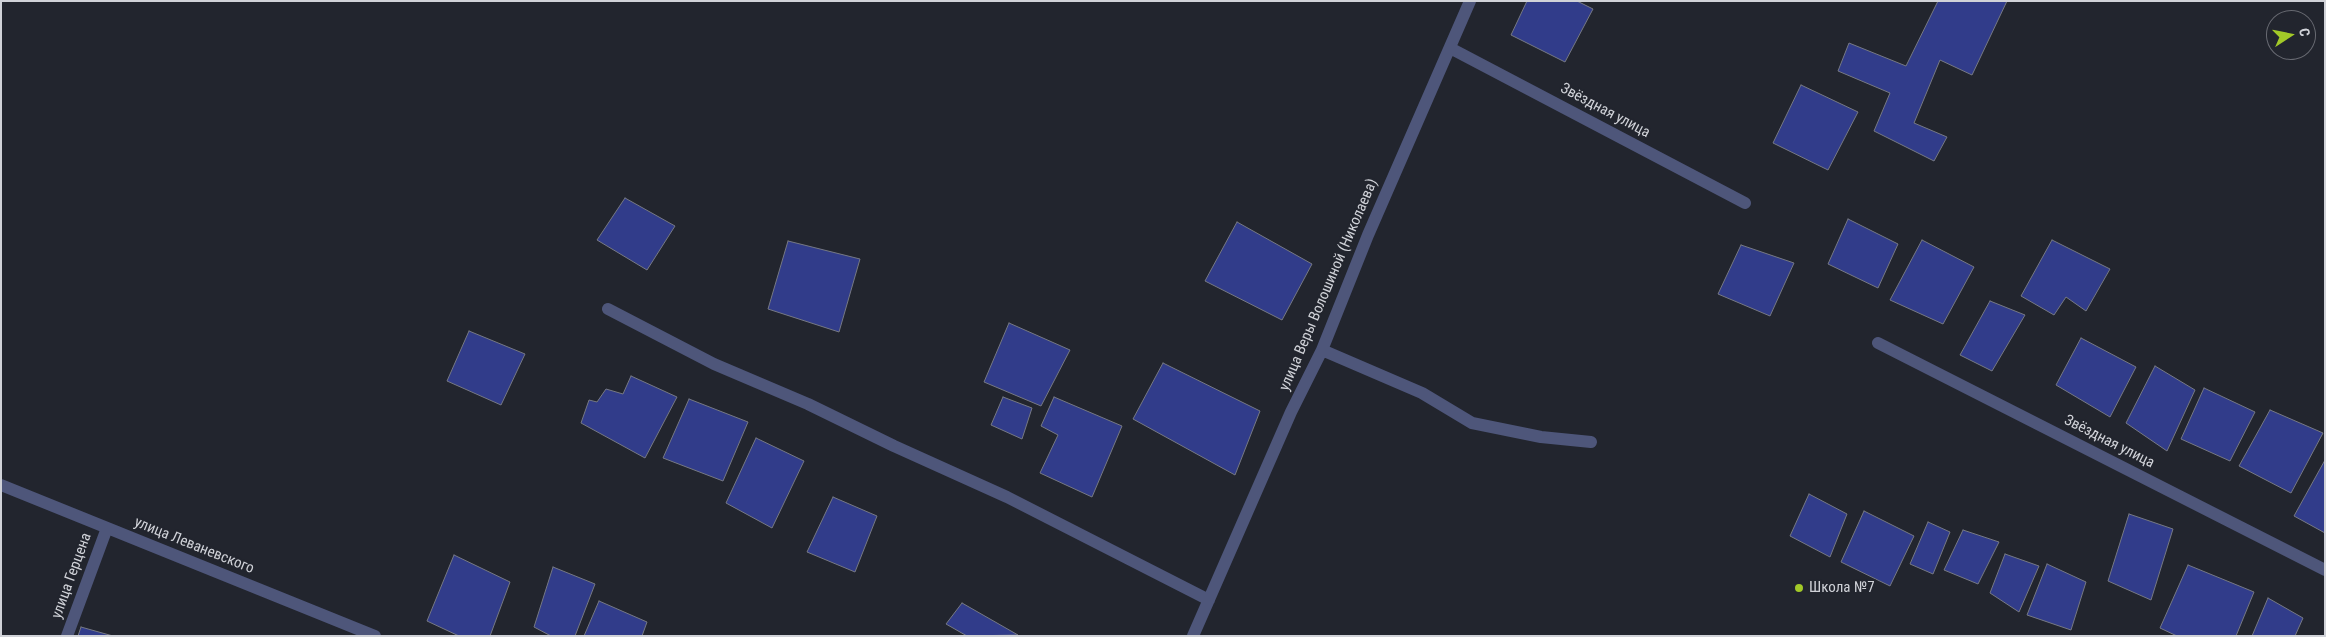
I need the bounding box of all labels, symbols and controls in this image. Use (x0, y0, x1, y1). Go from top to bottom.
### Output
north arrow (2266, 10, 2316, 60)
text: С (2296, 27, 2313, 38)
street label: Звёздная улица (1557, 80, 1653, 142)
street label: улица Веры Волошиной (Николаева) (1276, 176, 1382, 394)
street label: Звёздная улица (2061, 412, 2157, 472)
street label: улица Леваневского (132, 514, 256, 578)
street label: улица Герцена (48, 531, 96, 621)
place label: Школа №7 (1809, 579, 1875, 597)
marker: Школа №7 (1793, 582, 1805, 594)

